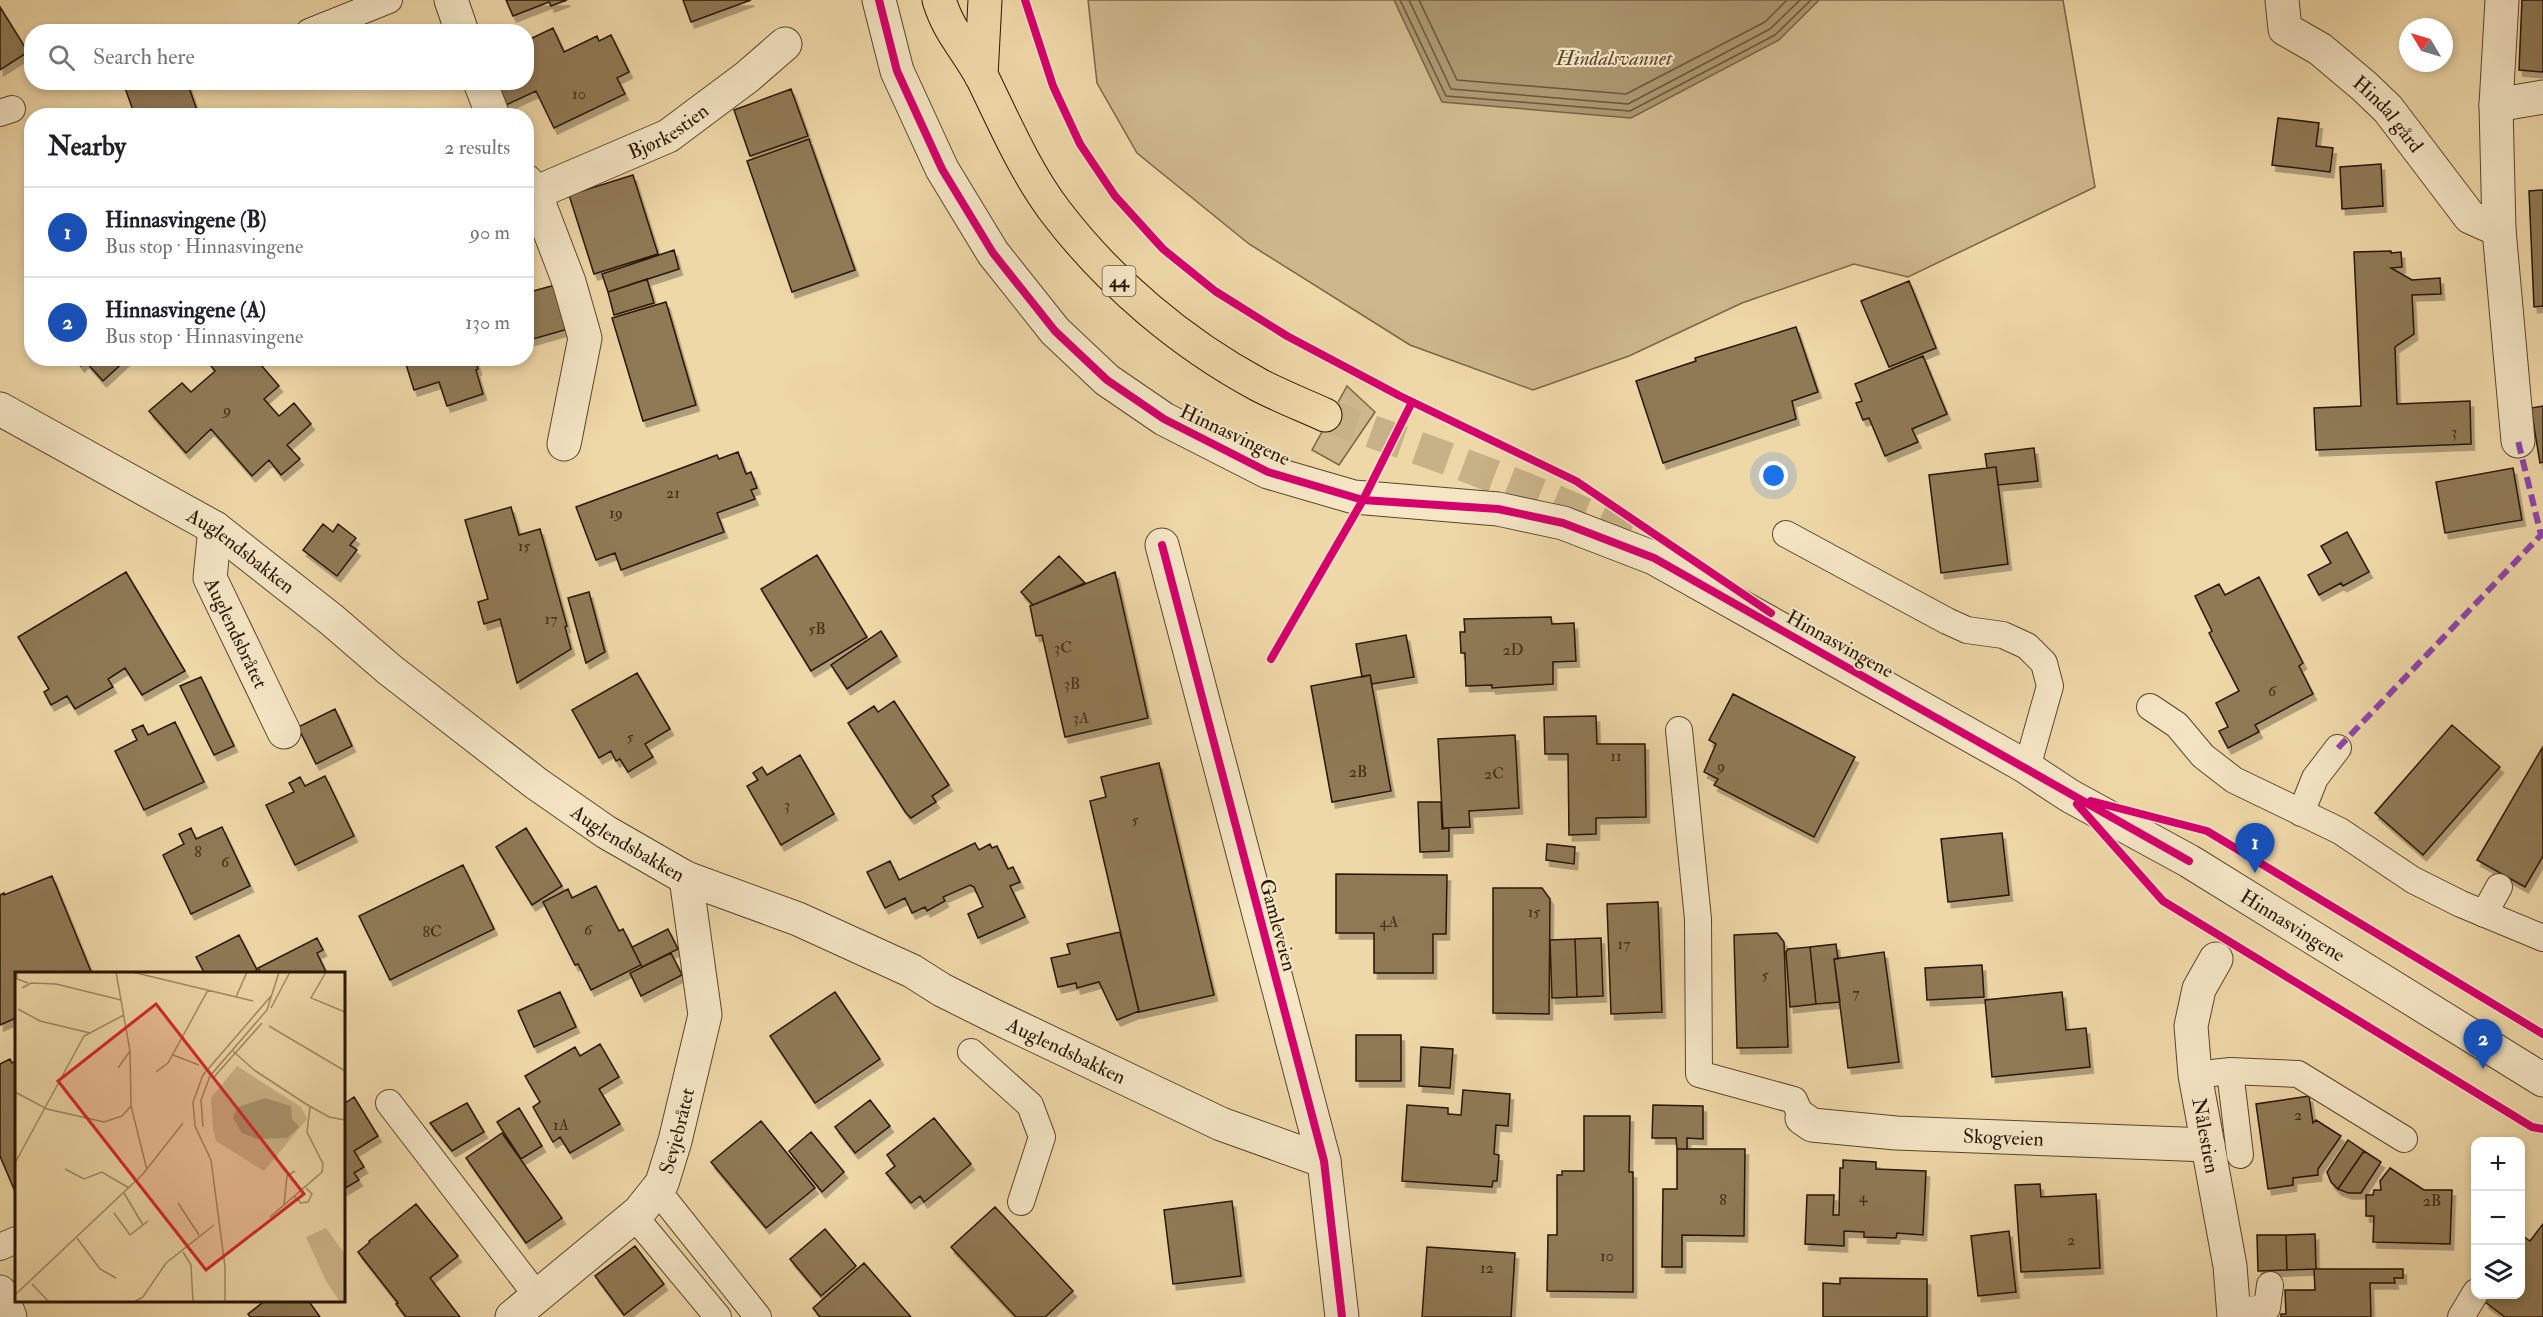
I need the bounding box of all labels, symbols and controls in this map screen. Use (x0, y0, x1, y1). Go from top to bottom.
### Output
north arrow (2399, 18, 2453, 72)
search box (24, 24, 534, 90)
icon: search (45, 41, 78, 74)
text: Search here (93, 43, 195, 71)
water label: Hindalsvannet (1555, 45, 1673, 72)
street label: Hindal gård (2348, 70, 2429, 157)
house number: 10 (572, 84, 586, 104)
street label: Bjørkestien (624, 98, 713, 164)
text: Nearby (48, 131, 126, 163)
text: 2 results (444, 135, 510, 160)
text: Hinnasvingene (B) (105, 206, 266, 234)
text: 1 (64, 220, 71, 245)
text: 90 m (470, 220, 510, 245)
text: Bus stop · Hinnasvingene (105, 234, 303, 259)
road number: 44 (1102, 266, 1136, 296)
text: Hinnasvingene (A) (105, 296, 266, 324)
text: 2 (62, 310, 73, 335)
text: 130 m (465, 310, 510, 335)
text: Bus stop · Hinnasvingene (105, 324, 303, 349)
street label: Hinnasvingene (1176, 399, 1294, 471)
house number: 9 (222, 400, 231, 420)
house number: 3 (2451, 422, 2457, 442)
your location (1759, 461, 1788, 490)
house number: 21 (666, 483, 680, 503)
street label: Auglendsbakken (182, 502, 300, 599)
house number: 19 (609, 503, 623, 523)
house number: 15 (518, 536, 530, 556)
street label: Auglendsbråtet (199, 572, 274, 693)
street label: Hinnasvingene (1782, 604, 1898, 684)
house number: 17 (544, 609, 558, 629)
house number: 5B (808, 619, 826, 639)
house number: 3C (1054, 638, 1072, 658)
house number: 2D (1502, 640, 1524, 660)
house number: 3B (1064, 674, 1080, 694)
house number: 6 (2268, 681, 2277, 701)
house number: 3A (1073, 708, 1089, 728)
house number: 5 (626, 727, 634, 747)
house number: 11 (1610, 746, 1622, 766)
house number: 9 (1716, 756, 1725, 776)
house number: 2B (1349, 762, 1367, 782)
house number: 2C (1484, 764, 1504, 784)
house number: 3 (784, 795, 790, 815)
street label: Auglendsbakken (566, 799, 689, 887)
house number: 5 (1131, 810, 1139, 830)
pin: 1 (2236, 824, 2274, 873)
house number: 8 (194, 842, 202, 862)
house number: 6 (221, 852, 230, 872)
street label: Gamleveien (1254, 876, 1302, 974)
street label: Hinnasvingene (2236, 883, 2350, 967)
house number: 15 (1528, 902, 1540, 922)
house number: 4A (1380, 912, 1398, 932)
house number: 6 (584, 920, 593, 940)
house number: 8C (422, 922, 442, 942)
house number: 17 (1617, 934, 1631, 954)
house number: 5 (1761, 965, 1769, 985)
inset map (15, 972, 345, 1302)
house number: 7 (1852, 983, 1860, 1003)
street label: Auglendsbakken (1002, 1011, 1130, 1089)
pin: 2 (2464, 1020, 2502, 1069)
street label: Sevjebråtet (653, 1085, 700, 1177)
street label: Nålestien (2187, 1096, 2225, 1175)
house number: 2 (2294, 1105, 2302, 1125)
house number: 1A (553, 1115, 569, 1135)
street label: Skogveien (1962, 1123, 2044, 1151)
map controls (2471, 1137, 2525, 1299)
button: + (2471, 1137, 2525, 1191)
house number: 4 (1859, 1187, 1869, 1207)
house number: 8 (1719, 1190, 1727, 1210)
house number: 2B (2423, 1191, 2441, 1211)
button: − (2471, 1191, 2525, 1245)
house number: 2 (2067, 1230, 2075, 1250)
button: layers (2471, 1245, 2525, 1299)
house number: 10 (1600, 1246, 1614, 1266)
house number: 12 (1480, 1258, 1494, 1278)

